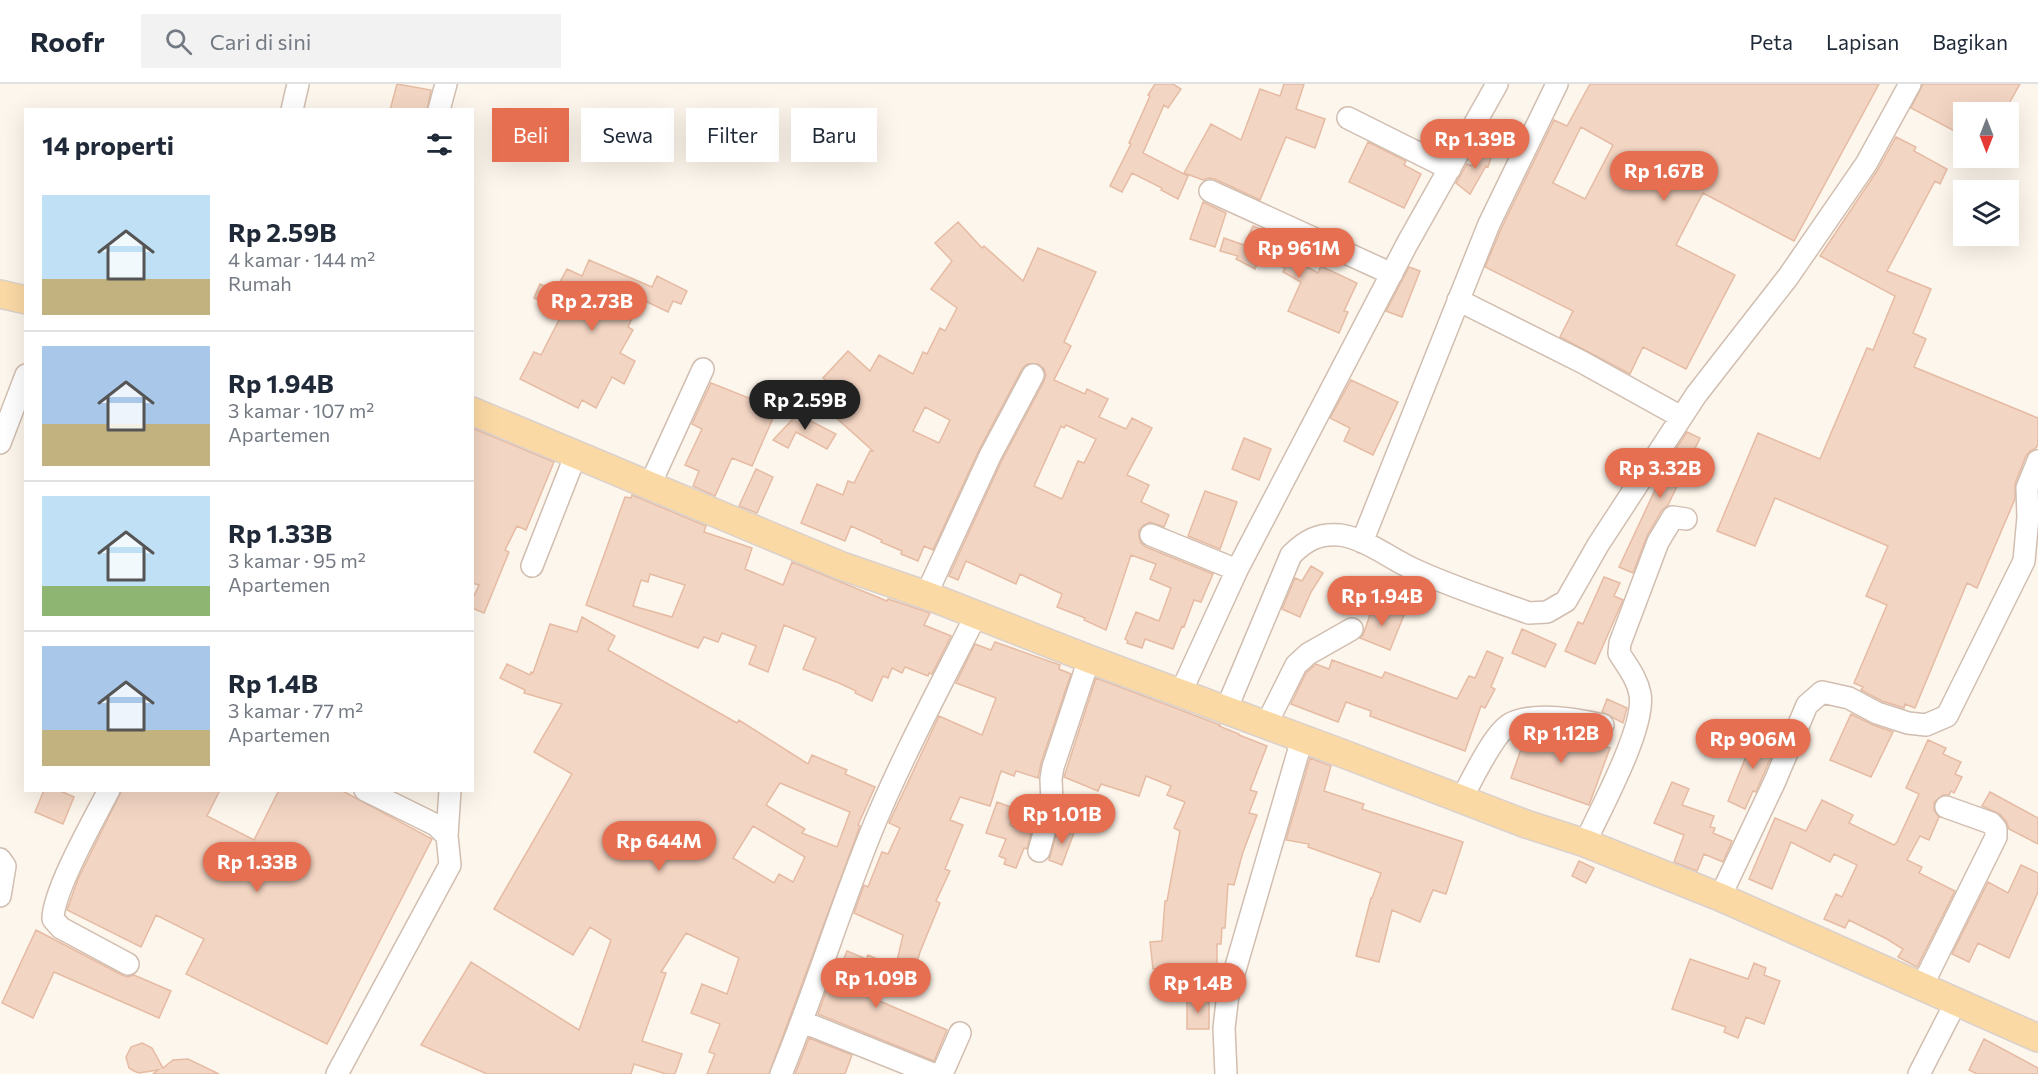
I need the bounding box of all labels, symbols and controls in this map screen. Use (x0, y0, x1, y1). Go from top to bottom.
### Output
search box (141, 14, 561, 68)
text: Roofr (30, 24, 105, 58)
icon: search (162, 25, 195, 58)
text: Cari di sini (210, 28, 311, 55)
text: Peta (1750, 29, 1793, 54)
text: Lapisan (1826, 29, 1899, 54)
text: Bagikan (1932, 29, 2008, 54)
north arrow (1953, 102, 2019, 168)
map controls (1953, 102, 2019, 246)
chip: Beli (492, 108, 569, 162)
chip: Sewa (581, 108, 674, 162)
chip: Filter (686, 108, 779, 162)
chip: Baru (791, 108, 877, 162)
pin: Rp 1.39B (1413, 119, 1537, 170)
text: Rp 1.39B (1434, 126, 1516, 150)
icon: filters (423, 128, 456, 161)
text: 14 properti (42, 129, 174, 160)
pin: Rp 1.67B (1602, 151, 1726, 202)
text: Rp 1.67B (1624, 158, 1704, 182)
button: layers (1953, 180, 2019, 246)
text: Rp 2.59B (228, 216, 336, 247)
icon: home (90, 219, 162, 291)
pin: Rp 961M (1244, 228, 1354, 279)
text: Rp 961M (1258, 235, 1340, 259)
text: 4 kamar · 144 m² (228, 247, 375, 271)
text: Rumah (228, 271, 292, 295)
pin: Rp 2.73B (530, 281, 654, 332)
text: Rp 2.73B (551, 288, 633, 312)
text: Rp 1.94B (228, 367, 334, 398)
icon: home (90, 370, 162, 442)
pin: Rp 2.59B (743, 380, 867, 431)
text: Rp 2.59B (763, 387, 847, 411)
text: 3 kamar · 107 m² (228, 398, 374, 422)
text: Apartemen (228, 422, 330, 446)
pin: Rp 3.32B (1598, 448, 1722, 499)
text: Rp 3.32B (1619, 455, 1701, 479)
text: Rp 1.33B (228, 517, 332, 548)
icon: home (90, 520, 162, 592)
text: 3 kamar · 95 m² (228, 548, 366, 572)
text: Apartemen (228, 572, 330, 596)
pin: Rp 1.94B (1320, 576, 1444, 627)
text: Rp 1.94B (1341, 583, 1423, 607)
text: Rp 1.4B (228, 667, 318, 698)
icon: home (90, 670, 162, 742)
text: 3 kamar · 77 m² (228, 698, 363, 722)
pin: Rp 1.12B (1499, 713, 1623, 764)
pin: Rp 906M (1698, 719, 1808, 770)
text: Rp 1.12B (1523, 720, 1599, 744)
text: Apartemen (228, 722, 330, 746)
text: Rp 906M (1710, 726, 1796, 750)
pin: Rp 1.01B (1000, 794, 1124, 845)
text: Rp 1.01B (1022, 801, 1102, 825)
pin: Rp 644M (604, 821, 714, 872)
text: Rp 644M (616, 828, 702, 852)
pin: Rp 1.33B (195, 842, 319, 893)
text: Rp 1.33B (217, 849, 297, 873)
pin: Rp 1.09B (814, 958, 938, 1009)
pin: Rp 1.4B (1143, 963, 1253, 1014)
text: Rp 1.09B (835, 965, 917, 989)
text: Rp 1.4B (1163, 970, 1233, 994)

